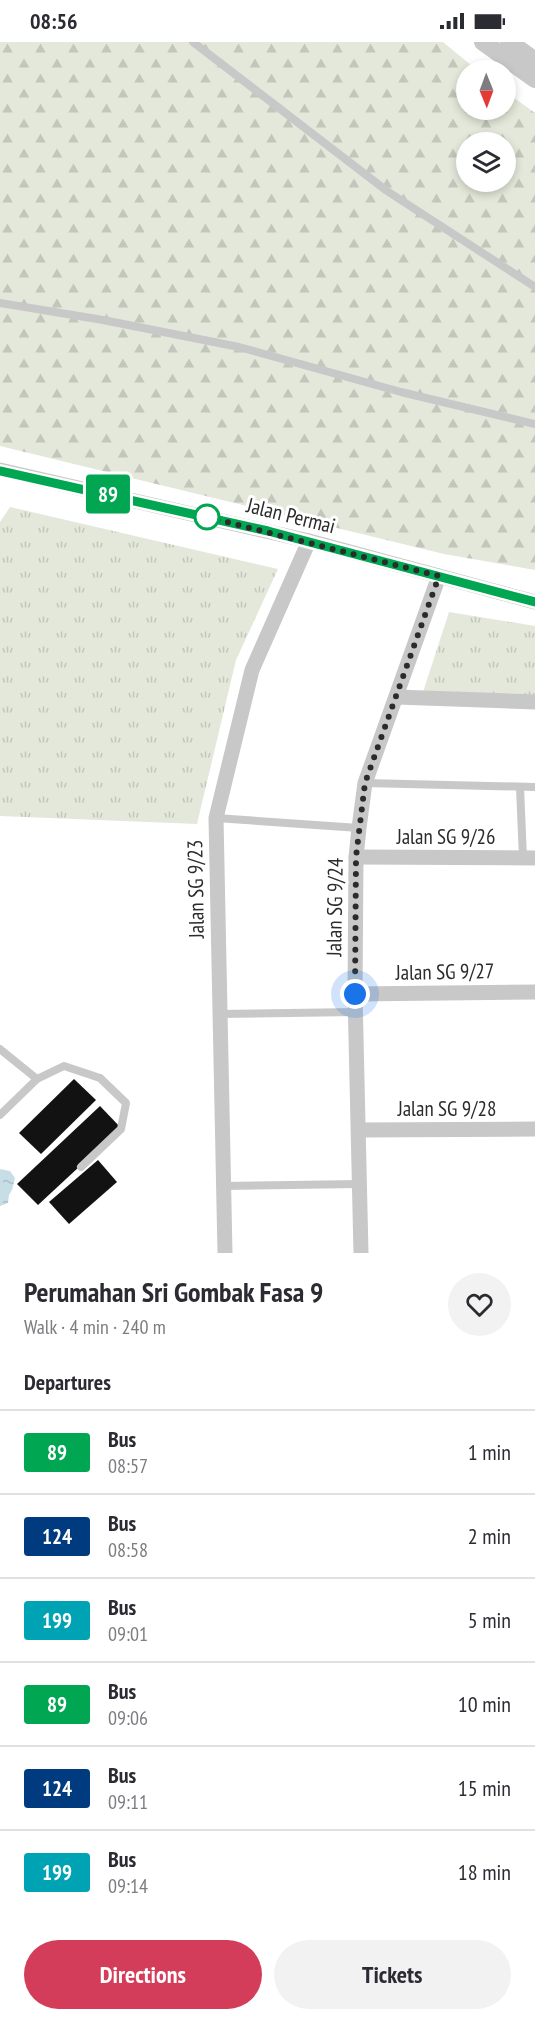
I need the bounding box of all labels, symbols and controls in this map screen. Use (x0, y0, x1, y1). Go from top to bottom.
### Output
text: 08:56 (30, 7, 78, 35)
north arrow (456, 60, 516, 120)
map controls (456, 60, 516, 192)
button: layers (456, 132, 516, 192)
line badge: 89 (81, 474, 135, 514)
text: 89 (98, 481, 118, 508)
street label: Jalan Permai (243, 491, 338, 540)
unlabelled marker (194, 504, 220, 530)
street label: Jalan SG 9/26 (396, 823, 495, 850)
street label: Jalan SG 9/23 (181, 839, 210, 940)
street label: Jalan SG 9/24 (320, 857, 349, 958)
street label: Jalan SG 9/27 (394, 957, 495, 986)
your location (340, 979, 370, 1009)
street label: Jalan SG 9/28 (397, 1095, 496, 1122)
text: Perumahan Sri Gombak Fasa 9 (24, 1273, 323, 1310)
button: heart (448, 1273, 511, 1336)
text: Walk · 4 min · 240 m (24, 1314, 166, 1340)
text: Departures (24, 1368, 111, 1396)
text: Bus (108, 1425, 136, 1453)
text: 1 min (468, 1438, 511, 1466)
text: 89 (47, 1439, 67, 1466)
text: 08:57 (108, 1453, 148, 1479)
text: Bus (108, 1509, 136, 1537)
text: 2 min (468, 1522, 511, 1550)
text: 124 (42, 1523, 72, 1550)
text: 08:58 (108, 1537, 148, 1563)
text: Bus (108, 1593, 136, 1621)
text: 5 min (468, 1606, 511, 1634)
text: 199 (42, 1607, 72, 1634)
text: 09:01 (108, 1621, 148, 1647)
text: Bus (108, 1677, 136, 1705)
text: 10 min (458, 1690, 511, 1718)
text: 89 (47, 1691, 67, 1718)
text: 09:06 (108, 1705, 148, 1731)
text: Bus (108, 1761, 136, 1789)
text: 15 min (458, 1774, 511, 1802)
text: 124 (42, 1775, 72, 1802)
text: 09:11 (108, 1789, 148, 1815)
text: Bus (108, 1845, 136, 1873)
text: 18 min (458, 1858, 511, 1886)
text: 199 (42, 1859, 72, 1886)
text: 09:14 (108, 1873, 148, 1899)
button: Directions (24, 1940, 262, 2009)
button: Tickets (274, 1940, 511, 2009)

